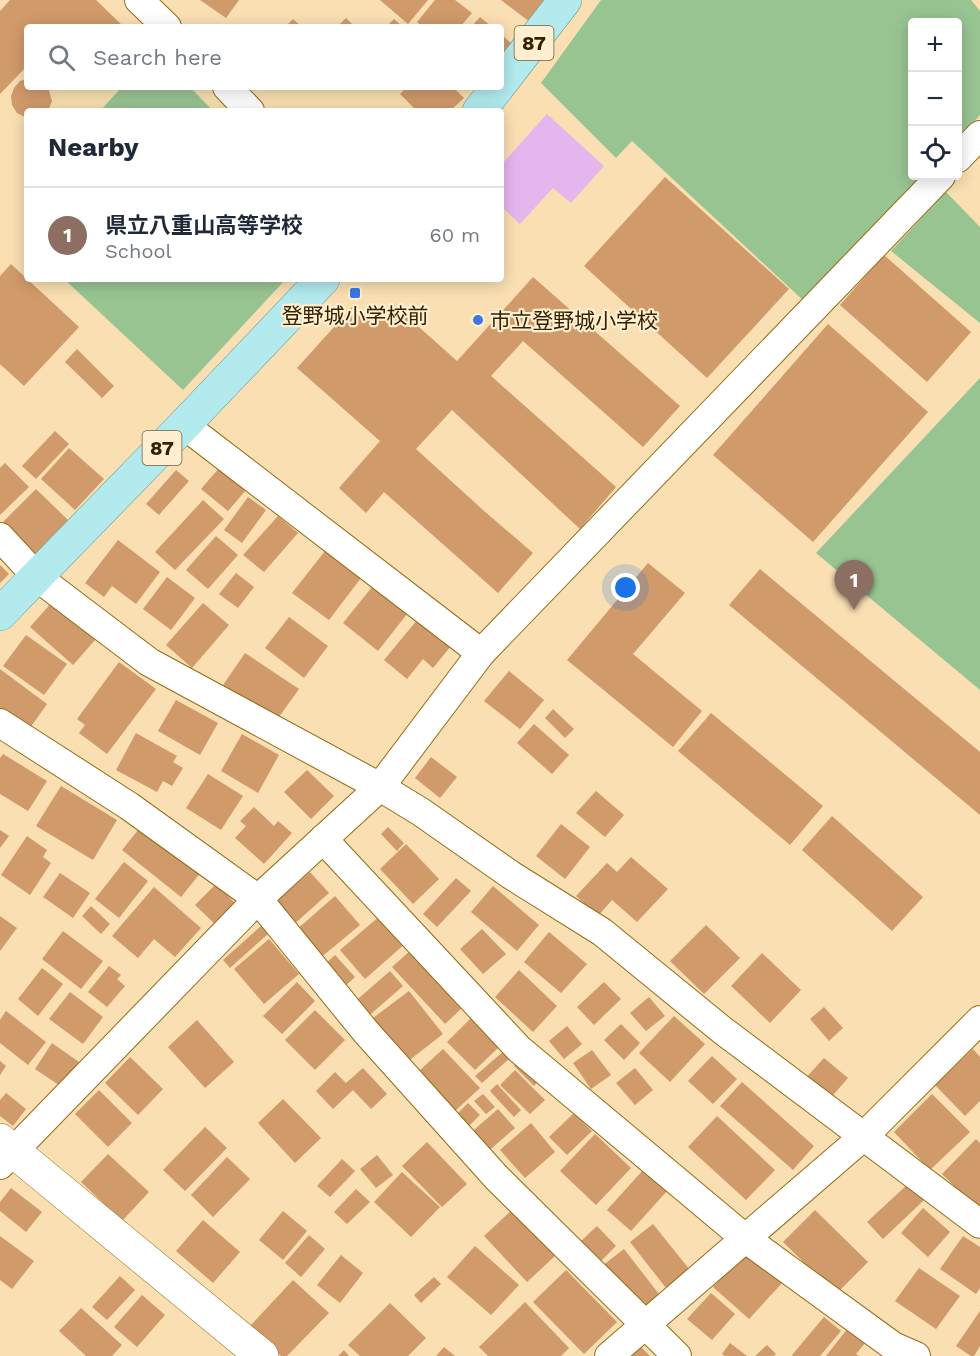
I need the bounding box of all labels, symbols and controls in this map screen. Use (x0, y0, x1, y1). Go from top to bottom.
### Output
map controls (908, 18, 962, 180)
button: + (908, 18, 962, 72)
search box (24, 24, 504, 90)
road number: 87 (514, 26, 554, 60)
icon: search (45, 41, 78, 74)
text: Search here (93, 45, 222, 70)
button: − (908, 72, 962, 126)
button: locate (908, 126, 962, 180)
text: Nearby (48, 132, 139, 162)
text: 県立八重山高等学校 (105, 213, 303, 238)
text: 1 (63, 223, 72, 247)
text: 60 m (430, 223, 480, 247)
text: School (105, 239, 172, 263)
marker: 登野城小学校前 (348, 286, 362, 300)
place label: 登野城小学校前 (282, 303, 429, 328)
place label: 市立登野城小学校 (490, 308, 658, 333)
marker: 市立登野城小学校 (471, 313, 485, 327)
road number: 87 (142, 431, 182, 465)
pin: 1 (834, 560, 874, 610)
your location (611, 573, 640, 602)

